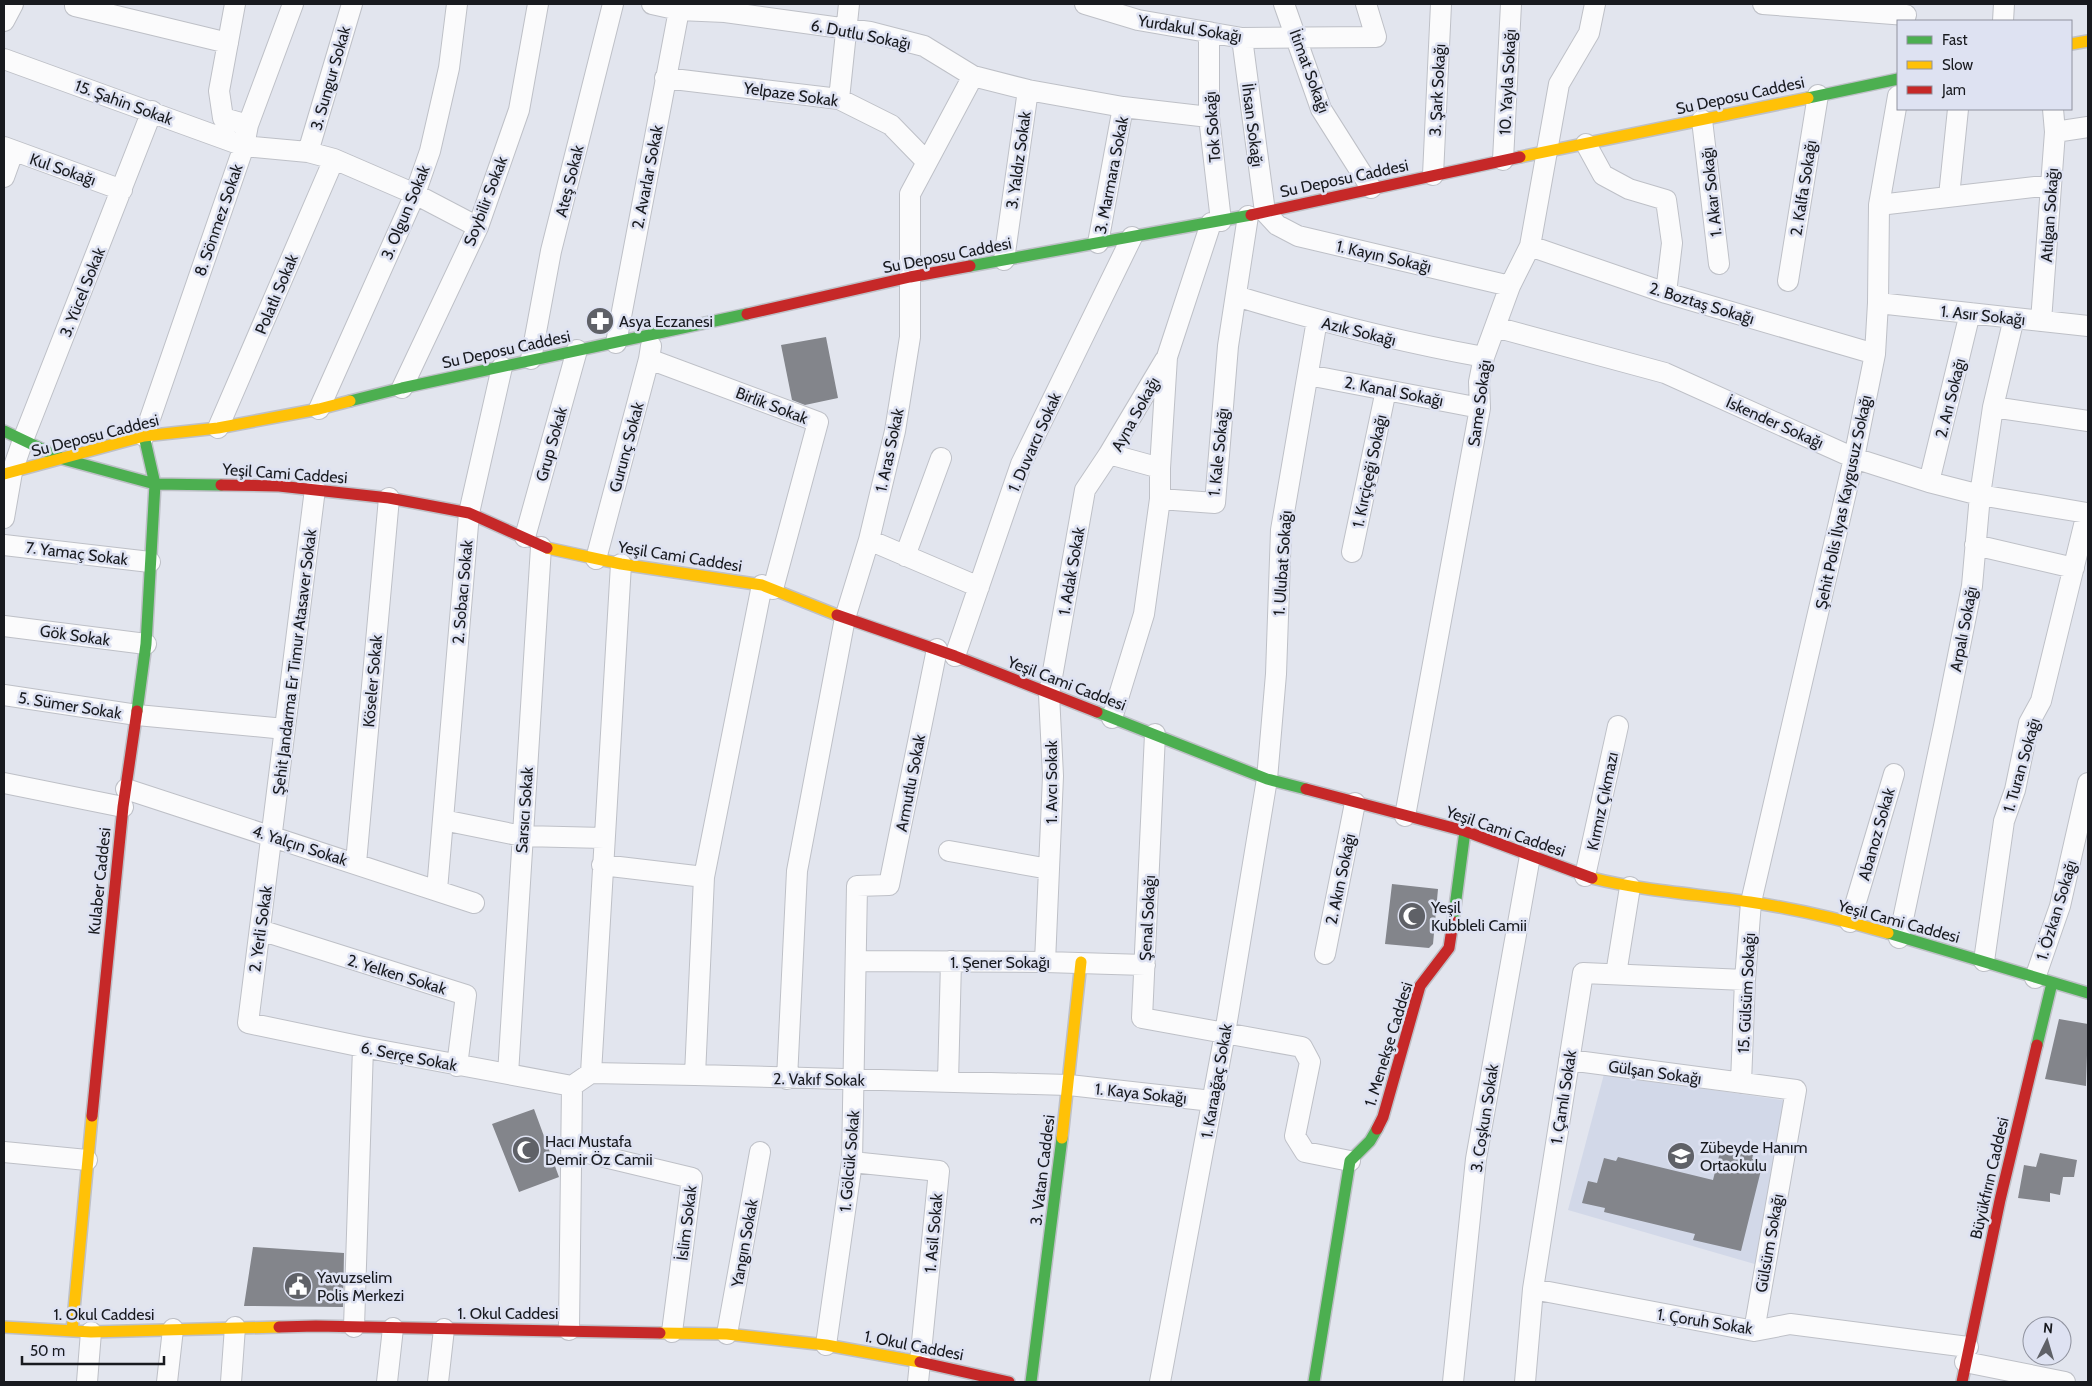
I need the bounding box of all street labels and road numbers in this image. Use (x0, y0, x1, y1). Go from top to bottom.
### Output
street label: Yurdakul Sokağı (1136, 11, 1243, 46)
street label: 6. Dutlu Sokağı (809, 15, 912, 53)
street label: 3. Sungur Sokak (307, 23, 355, 132)
street label: İtimat Sokağı (1286, 27, 1333, 116)
street label: 10. Yayla Sokağı (1495, 29, 1520, 135)
street label: 3. Şark Sokağı (1426, 43, 1449, 137)
street label: Su Deposu Caddesi (1674, 73, 1806, 118)
street label: 15. Şahin Sokak (72, 76, 176, 129)
street label: Yelpaze Sokak (741, 78, 840, 111)
street label: İhsan Sokağı (1238, 82, 1267, 168)
street label: Tok Sokağı (1201, 91, 1224, 163)
street label: 3. Yaldız Sokak (1002, 109, 1035, 210)
street label: 3. Marmara Sokak (1091, 114, 1132, 235)
street label: 2. Avarlar Sokak (628, 123, 667, 231)
street label: 2. Kalfa Sokağı (1787, 139, 1820, 237)
street label: Ateş Sokak (551, 142, 588, 219)
street label: 1. Akar Sokağı (1697, 146, 1726, 238)
street label: Kul Sokağı (27, 149, 98, 190)
street label: Soybilir Sokak (460, 153, 512, 249)
street label: Su Deposu Caddesi (1278, 156, 1410, 201)
street label: 8. Sönmez Sokak (190, 161, 247, 279)
street label: 3. Olgun Sokak (377, 161, 434, 262)
street label: Atılgan Sokağı (2037, 167, 2062, 263)
street label: Su Deposu Caddesi (881, 234, 1013, 277)
street label: 1. Kayın Sokağı (1335, 236, 1433, 277)
street label: 3. Yücel Sokak (56, 244, 109, 340)
street label: Polatlı Sokak (251, 250, 302, 337)
street label: 2. Boztaş Sokağı (1647, 279, 1757, 328)
street label: 1. Asır Sokağı (1940, 302, 2026, 329)
street label: Azık Sokağı (1320, 313, 1398, 350)
street label: Su Deposu Caddesi (440, 327, 572, 372)
street label: 2. Arı Sokağı (1931, 356, 1970, 440)
street label: Same Sokağı (1464, 359, 1495, 448)
street label: 2. Kanal Sokağı (1343, 373, 1445, 410)
street label: Ayna Sokağı (1107, 374, 1164, 455)
street label: Birlik Sokak (733, 383, 811, 428)
street label: 1. Duvarcı Sokak (1004, 389, 1065, 495)
street label: İskender Sokağı (1723, 392, 1826, 452)
street label: Şehit Polis İlyas Kaygusuz Sokağı (1811, 393, 1875, 611)
street label: Gurunç Sokak (605, 399, 648, 494)
street label: Grup Sokak (532, 404, 571, 484)
street label: 1. Aras Sokak (871, 406, 908, 494)
street label: 1. Kale Sokağı (1204, 407, 1233, 497)
street label: Su Deposu Caddesi (29, 410, 161, 461)
street label: 1. Kırçiçeği Sokağı (1348, 413, 1391, 529)
street label: Yeşil Cami Caddesi (221, 460, 348, 487)
street label: 1. Ulubat Sokağı (1269, 510, 1296, 616)
street label: 1. Adak Sokak (1054, 525, 1089, 617)
street label: Şehit Jandarma Er Timur Atasaver Sokak (269, 527, 320, 796)
street label: Yeşil Cami Caddesi (616, 537, 743, 576)
street label: 7. Yamaç Sokak (25, 538, 130, 569)
street label: 2. Sobacı Sokak (448, 538, 477, 645)
street label: Arpalı Sokağı (1946, 585, 1981, 673)
street label: Gök Sokak (39, 621, 112, 650)
street label: Köseler Sokak (359, 633, 386, 728)
street label: Yeşil Cami Caddesi (1004, 652, 1129, 715)
street label: 5. Sümer Sokak (17, 688, 124, 723)
street label: 1. Turan Sokağı (1999, 716, 2044, 814)
street label: Armutlu Sokak (892, 732, 929, 833)
street label: 1. Avcı Sokak (1042, 739, 1061, 824)
street label: Kırmız Çıkmazı (1583, 750, 1622, 852)
street label: Sarsıcı Sokak (512, 765, 537, 854)
street label: Abanoz Sokak (1854, 785, 1899, 883)
street label: Yeşil Cami Caddesi (1443, 802, 1568, 861)
street label: 4. Yalçın Sokak (250, 821, 350, 870)
street label: Kulaber Caddesi (84, 826, 115, 936)
street label: 2. Akın Sokağı (1322, 832, 1359, 926)
street label: 1. Özkan Sokağı (2032, 858, 2081, 962)
street label: Şenal Sokağı (1136, 875, 1159, 961)
street label: 2. Yerli Sokak (245, 884, 276, 974)
street label: Yeşil Cami Caddesi (1835, 896, 1962, 947)
street label: 15. Gülsüm Sokağı (1734, 932, 1759, 1054)
street label: 2. Yelken Sokak (345, 950, 449, 999)
street label: 1. Şener Sokağı (950, 953, 1050, 972)
street label: 1. Menekşe Caddesi (1360, 980, 1416, 1109)
street label: 1. Karaağaç Sokak (1197, 1022, 1236, 1140)
street label: 6. Serçe Sokak (359, 1038, 459, 1075)
street label: 1. Çamlı Sokak (1547, 1048, 1580, 1145)
street label: Gülşan Sokağı (1607, 1057, 1703, 1088)
street label: 3. Coşkun Sokak (1467, 1062, 1503, 1173)
street label: 2. Vakıf Sokak (773, 1069, 866, 1090)
street label: 1. Kaya Sokağı (1094, 1079, 1188, 1108)
street label: 1. Gölcük Sokak (836, 1109, 863, 1213)
street label: 3. Vatan Caddesi (1026, 1114, 1059, 1226)
street label: Büyükfırın Caddesi (1966, 1115, 2013, 1241)
street label: İslim Sokak (672, 1184, 701, 1262)
street label: 1. Asil Sokak (921, 1192, 946, 1273)
street label: Gülsüm Sokağı (1751, 1192, 1788, 1294)
street label: Yangın Sokak (727, 1197, 762, 1290)
street label: 1. Okul Caddesi (458, 1304, 558, 1323)
street label: 1. Okul Caddesi (54, 1305, 154, 1324)
street label: 1. Çoruh Sokak (1656, 1305, 1755, 1339)
street label: 1. Okul Caddesi (863, 1327, 965, 1364)

